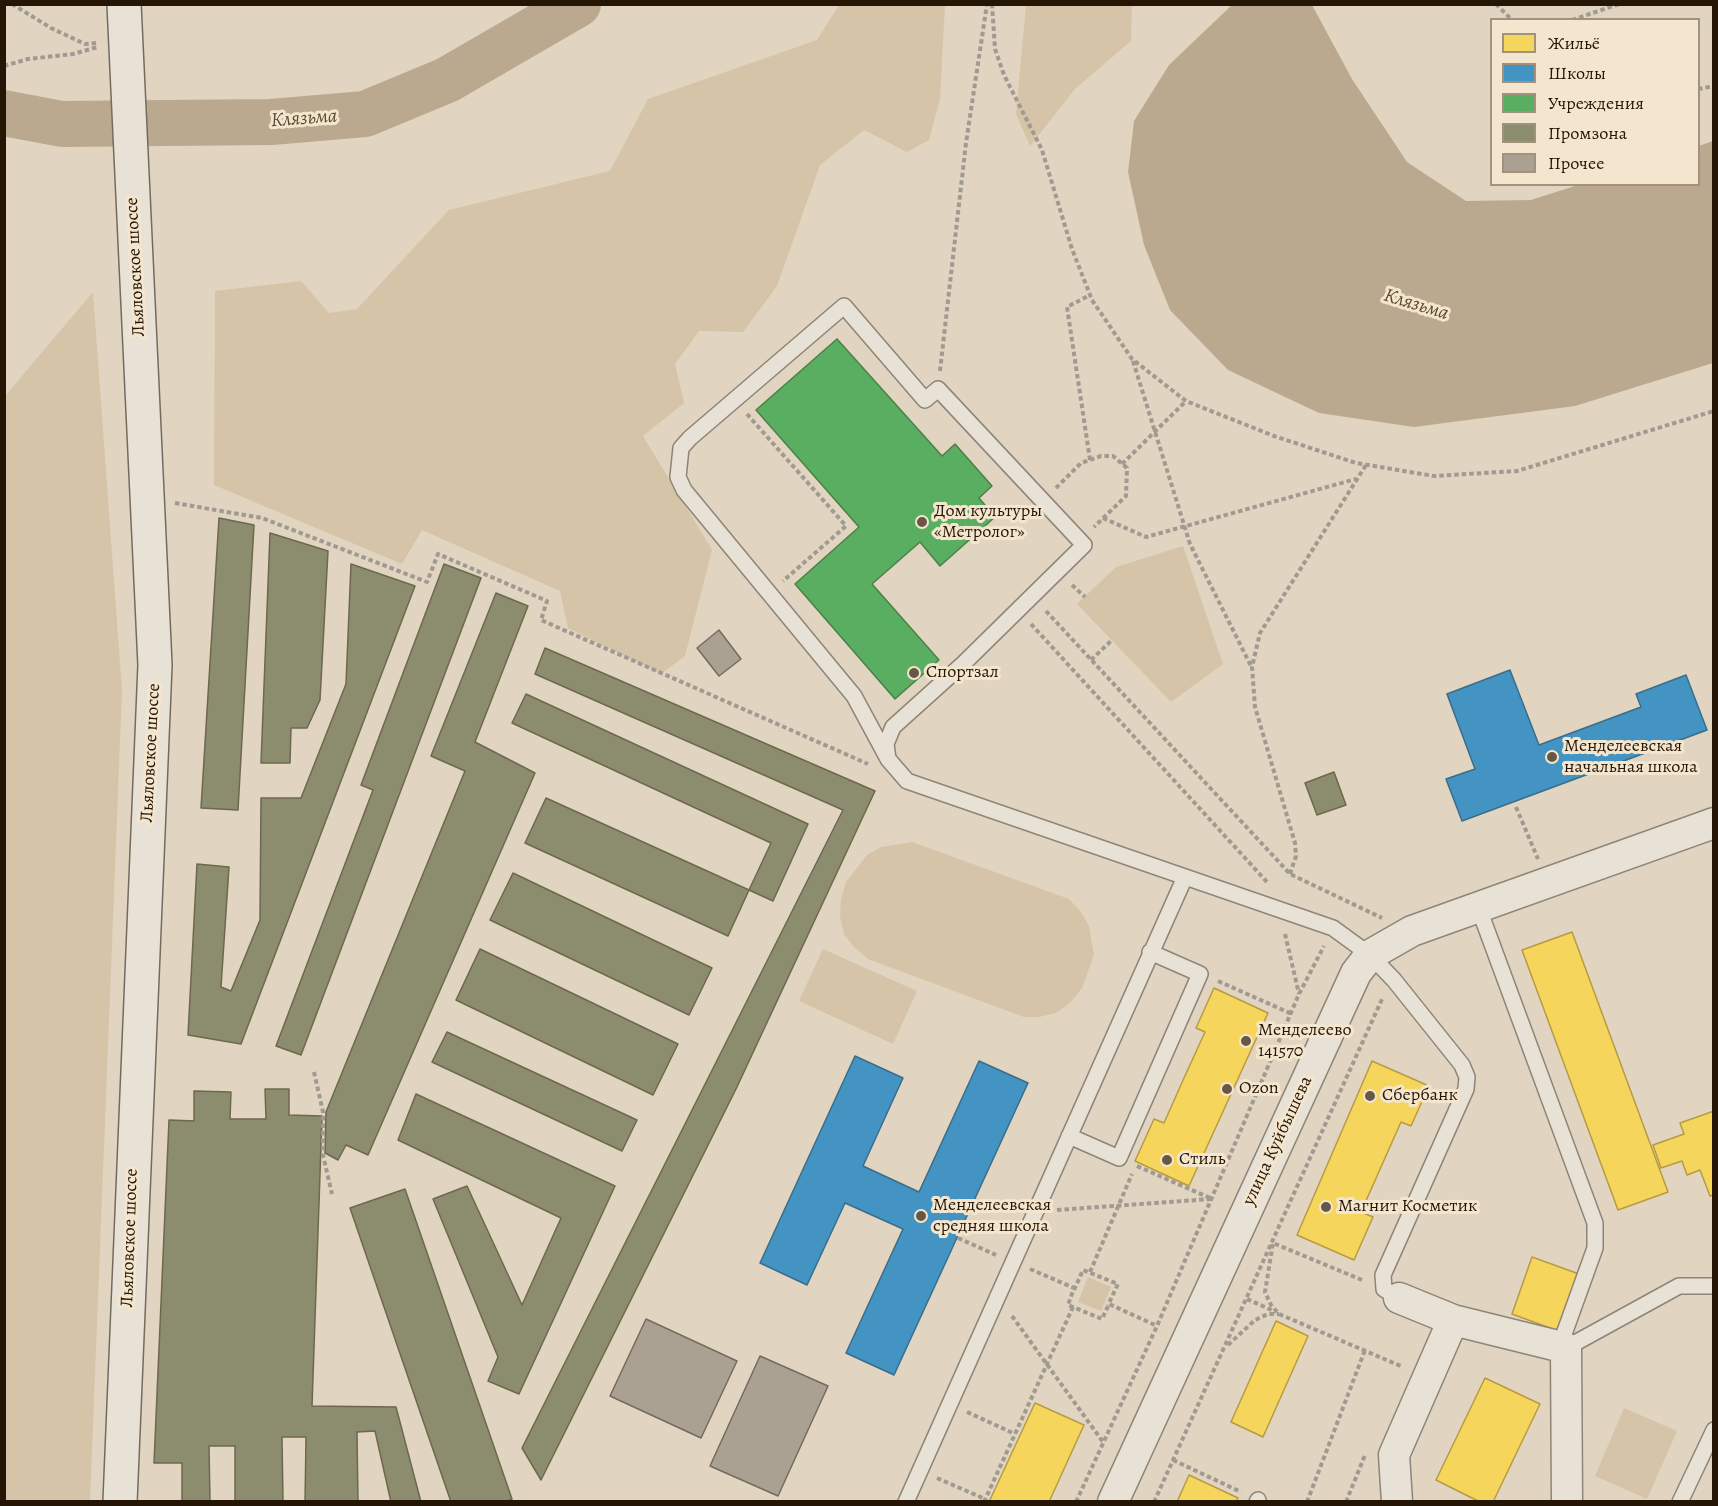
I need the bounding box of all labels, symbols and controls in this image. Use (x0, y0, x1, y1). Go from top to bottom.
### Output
legend (1490, 18, 1700, 186)
text: Жильё (1548, 31, 1600, 55)
text: Школы (1548, 61, 1606, 85)
text: Учреждения (1548, 91, 1644, 115)
water label: Клязьма (270, 105, 338, 133)
text: Промзона (1548, 121, 1627, 145)
text: Прочее (1548, 151, 1604, 175)
street label: Льяловское шоссе (122, 197, 150, 337)
water label: Клязьма (1381, 284, 1451, 326)
place label: Дом культуры «Метролог» (934, 501, 1042, 544)
marker: Дом культуры «Метролог» (915, 515, 929, 529)
place label: Спортзал (926, 662, 999, 684)
marker: Спортзал (907, 666, 921, 680)
street label: Льяловское шоссе (137, 683, 165, 823)
place label: Менделеевская начальная школа (1564, 736, 1698, 778)
marker: Менделеевская начальная школа (1545, 750, 1559, 764)
place label: Менделеево 141570 (1258, 1020, 1352, 1062)
marker: Менделеево 141570 (1239, 1034, 1253, 1048)
street label: улица Куйбышева (1239, 1073, 1317, 1209)
place label: Ozon (1239, 1078, 1279, 1100)
marker: Ozon (1220, 1082, 1234, 1096)
place label: Сбербанк (1382, 1085, 1458, 1107)
marker: Сбербанк (1363, 1089, 1377, 1103)
place label: Стиль (1179, 1149, 1226, 1171)
marker: Стиль (1160, 1153, 1174, 1167)
street label: Льяловское шоссе (117, 1168, 143, 1308)
place label: Менделеевская средняя школа (933, 1195, 1051, 1238)
place label: Магнит Косметик (1338, 1196, 1477, 1218)
marker: Магнит Косметик (1319, 1200, 1333, 1214)
marker: Менделеевская средняя школа (914, 1209, 928, 1223)

